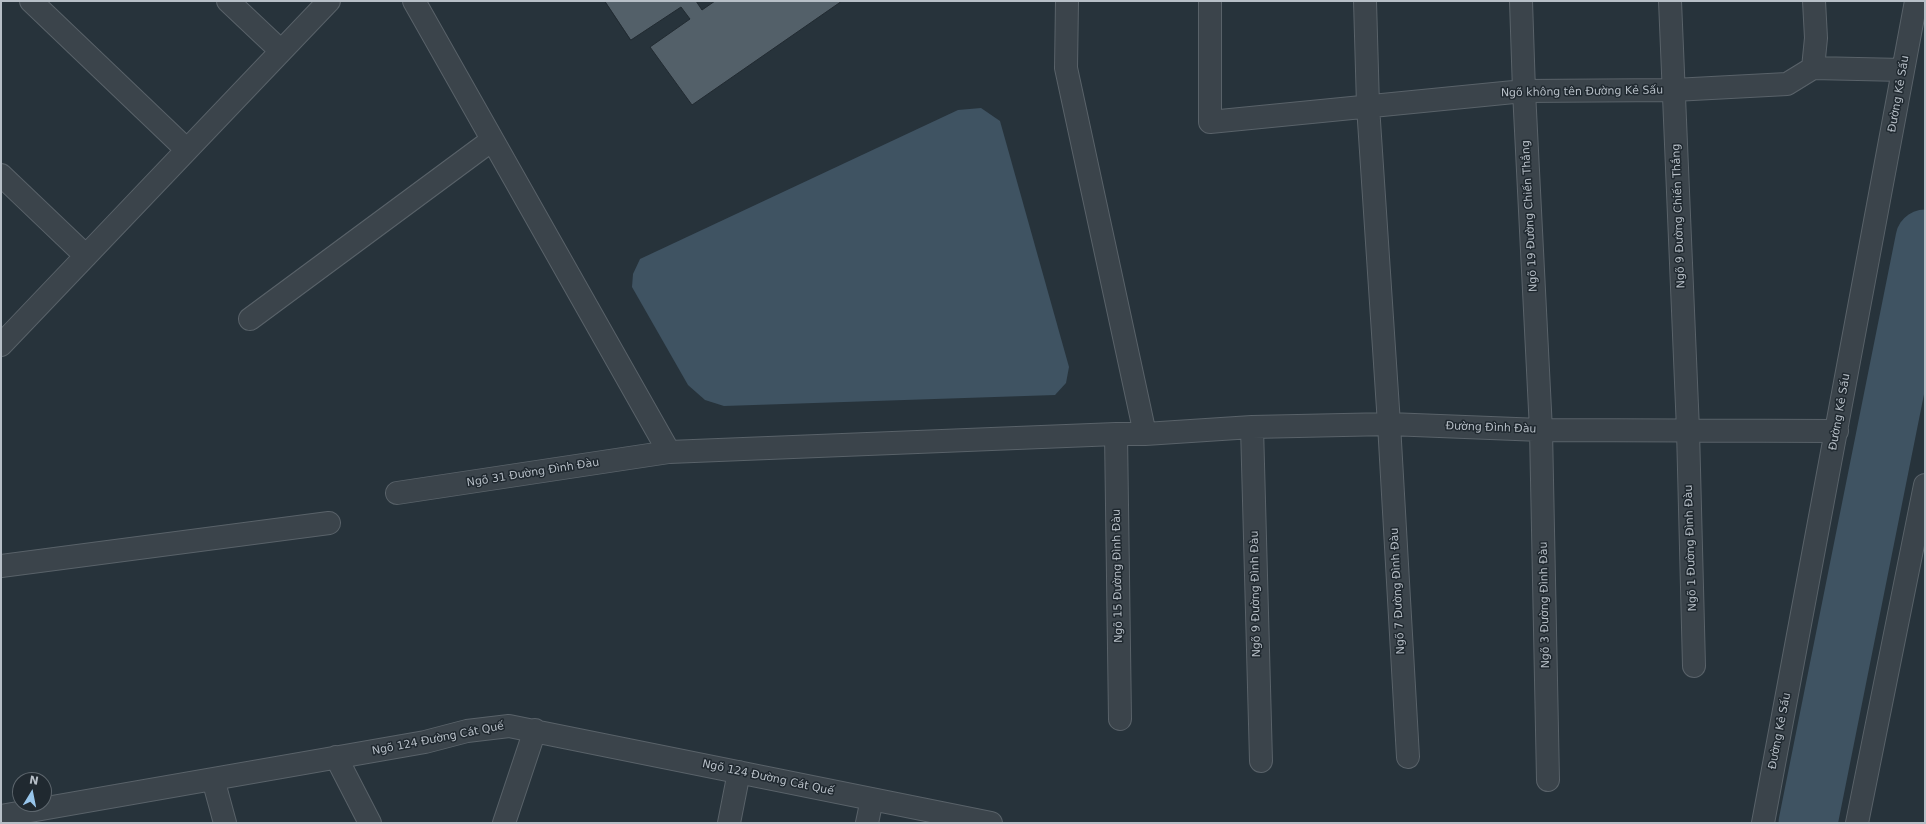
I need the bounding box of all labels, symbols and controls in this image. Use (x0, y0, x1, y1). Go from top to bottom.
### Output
street label: Đường Kẻ Sấu (1886, 55, 1912, 133)
street label: Ngõ không tên Đường Kẻ Sấu (1501, 84, 1663, 100)
street label: Ngõ 19 Đường Chiến Thắng (1519, 140, 1541, 292)
street label: Ngõ 9 Đường Chiến Thắng (1670, 143, 1688, 289)
street label: Đường Kẻ Sấu (1827, 373, 1853, 451)
street label: Đường Đình Đàu (1445, 420, 1537, 436)
street label: Ngõ 31 Đường Đình Đàu (466, 456, 600, 490)
street label: Ngõ 1 Đường Đình Đàu (1682, 484, 1700, 612)
street label: Ngõ 15 Đường Đình Đàu (1110, 509, 1126, 643)
street label: Ngõ 7 Đường Đình Đàu (1388, 527, 1408, 655)
street label: Ngõ 9 Đường Đình Đàu (1248, 530, 1264, 658)
street label: Ngõ 3 Đường Đình Đàu (1537, 541, 1553, 669)
street label: Đường Kẻ Sấu (1766, 692, 1794, 770)
street label: Ngõ 124 Đường Cát Quế (371, 720, 505, 758)
street label: Ngõ 124 Đường Cát Quế (701, 758, 835, 798)
north arrow (12, 772, 52, 812)
text: N (28, 773, 40, 788)

